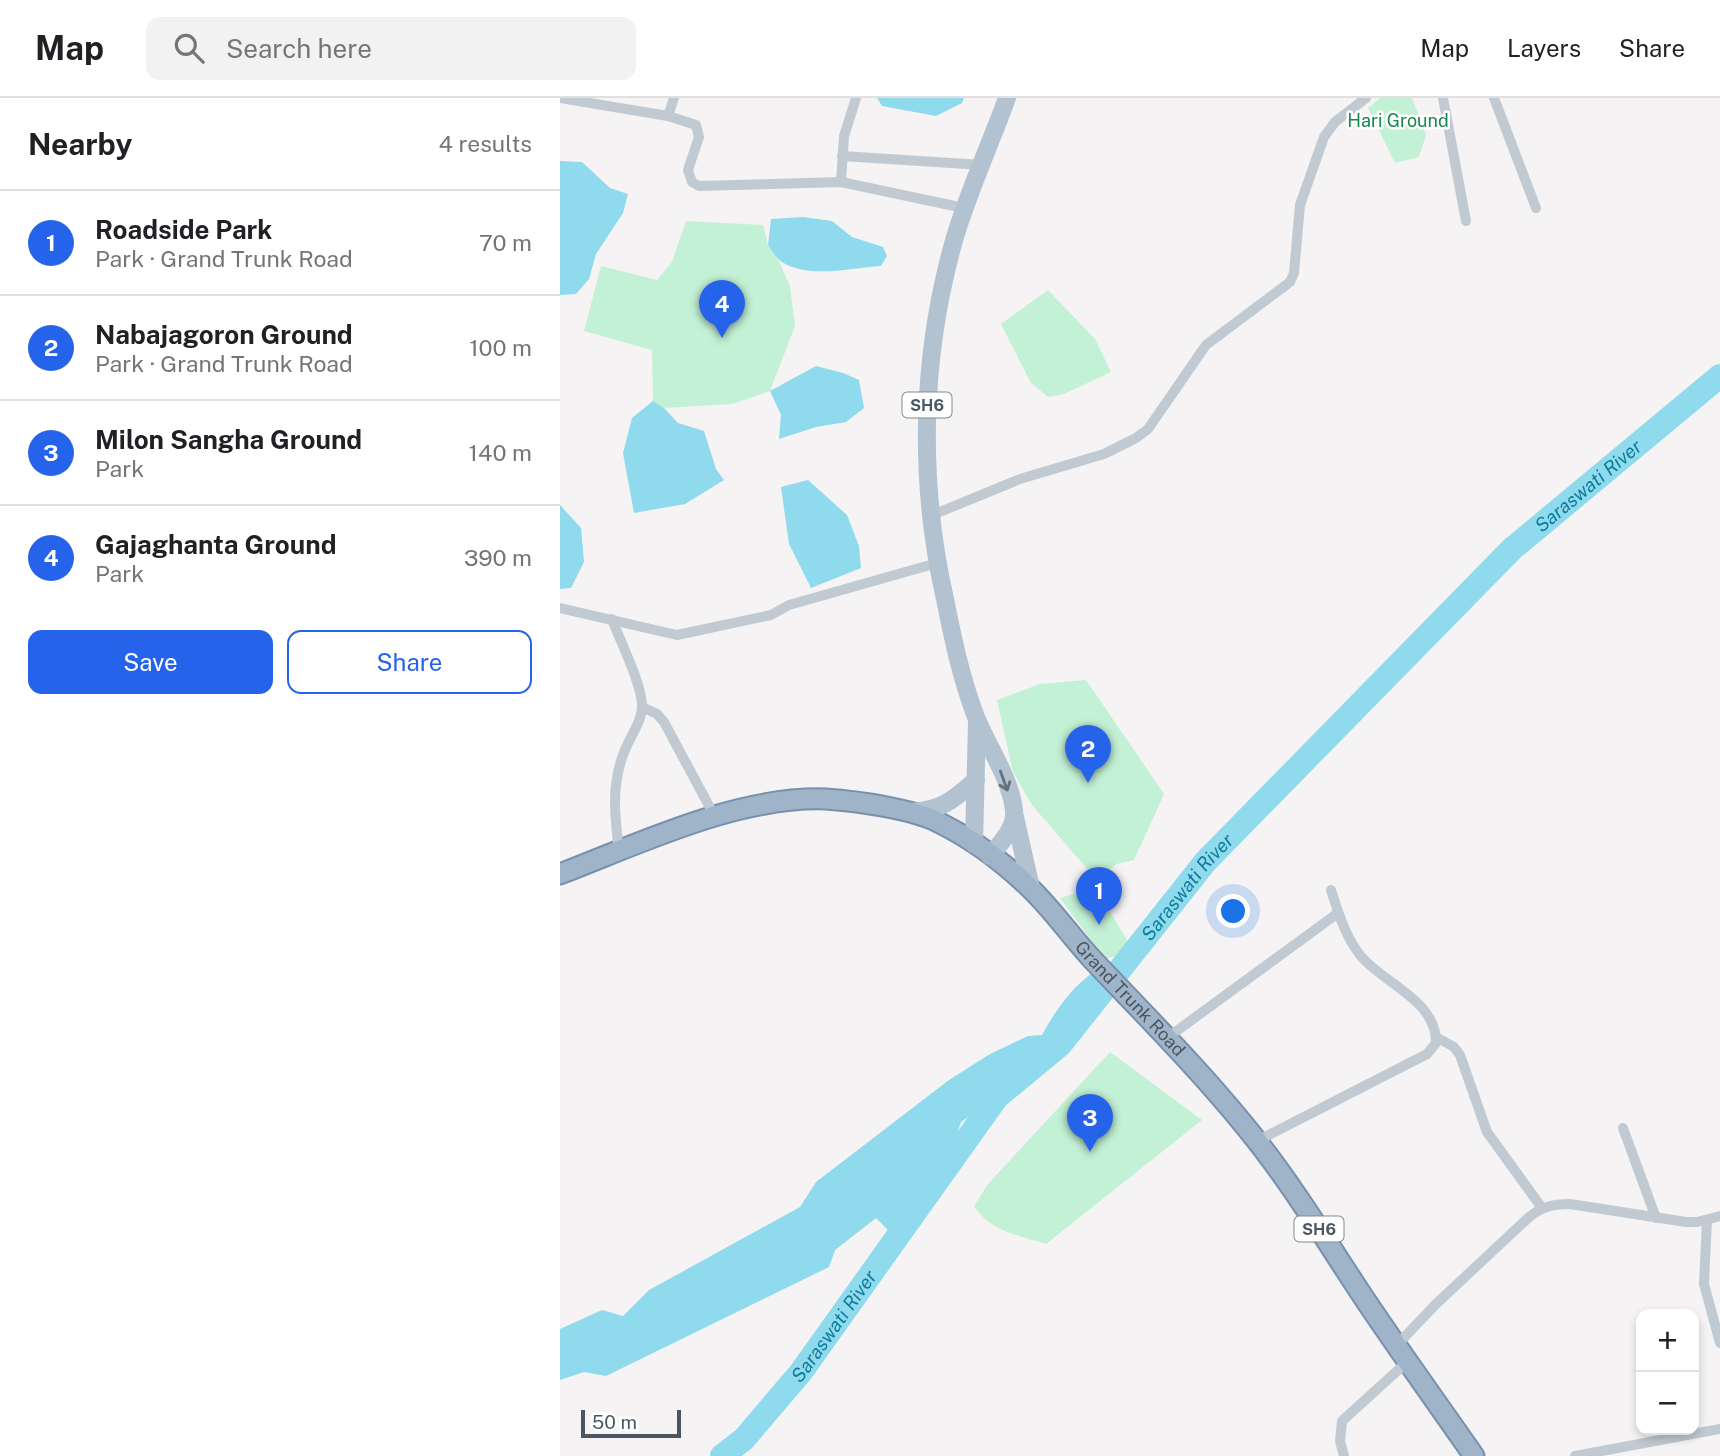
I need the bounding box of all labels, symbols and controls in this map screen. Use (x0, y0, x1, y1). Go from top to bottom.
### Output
search box (146, 17, 636, 80)
text: Map (35, 29, 104, 67)
icon: search (170, 29, 208, 67)
text: Search here (226, 33, 372, 64)
text: Map (1420, 34, 1469, 62)
text: Layers (1507, 34, 1581, 62)
text: Share (1619, 34, 1685, 62)
park label: Hari Ground (1347, 110, 1449, 131)
text: Nearby (28, 126, 132, 162)
text: 4 results (438, 130, 532, 157)
text: Roadside Park (95, 214, 272, 245)
text: 1 (46, 229, 56, 256)
text: 70 m (479, 229, 532, 256)
text: Park · Grand Trunk Road (95, 245, 353, 272)
pin: 4 (699, 280, 745, 338)
text: Nabajagoron Ground (95, 319, 353, 350)
text: 2 (44, 334, 58, 361)
text: 100 m (469, 334, 532, 361)
text: Park · Grand Trunk Road (95, 350, 353, 377)
road number: SH6 (902, 392, 952, 418)
text: Milon Sangha Ground (95, 424, 362, 455)
water label: Saraswati River (1530, 435, 1647, 536)
text: 3 (43, 439, 59, 466)
text: 140 m (469, 439, 532, 466)
text: Park (95, 455, 144, 482)
text: Gajaghanta Ground (95, 529, 336, 560)
text: 4 (43, 544, 59, 571)
text: 390 m (464, 544, 532, 571)
text: Park (95, 560, 144, 587)
button: Save (28, 630, 273, 694)
button: Share (287, 630, 532, 694)
pin: 2 (1065, 725, 1111, 783)
one-way arrow (999, 769, 1011, 791)
water label: Saraswati River (1136, 828, 1238, 945)
pin: 1 (1076, 867, 1122, 925)
your location (1216, 894, 1250, 928)
street label: Grand Trunk Road (1071, 937, 1190, 1060)
pin: 3 (1067, 1094, 1113, 1152)
road number: SH6 (1294, 1217, 1344, 1242)
water label: Saraswati River (786, 1265, 881, 1387)
map controls (1636, 1309, 1699, 1435)
button: + (1636, 1309, 1699, 1372)
button: − (1636, 1372, 1699, 1435)
scale bar (581, 1407, 681, 1439)
text: 50 m (592, 1411, 637, 1433)

